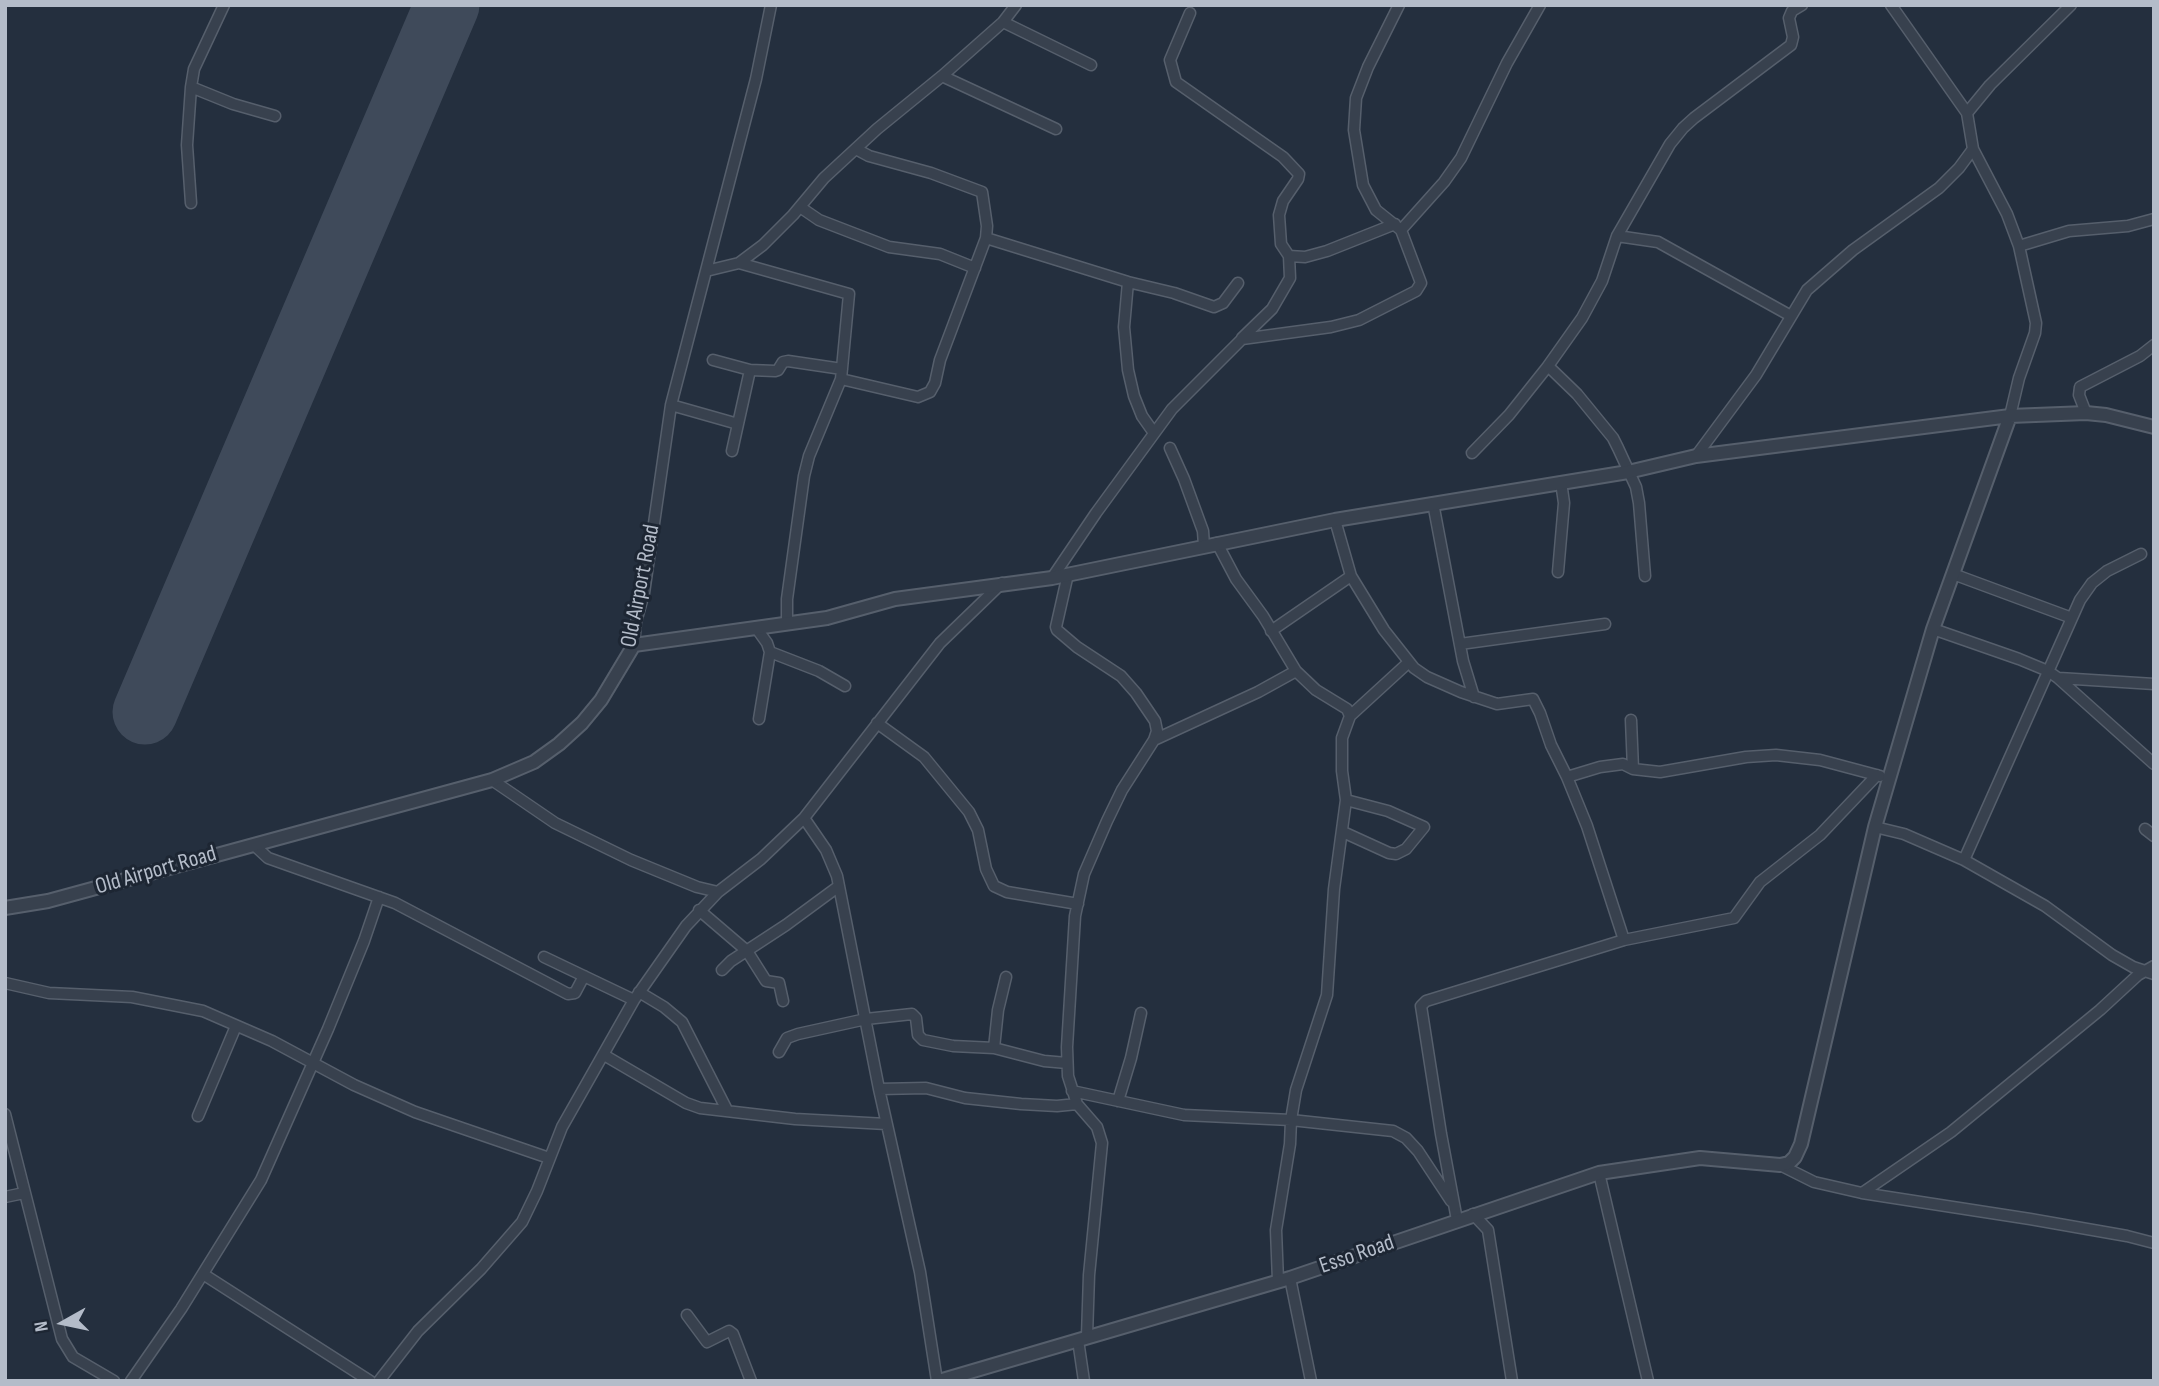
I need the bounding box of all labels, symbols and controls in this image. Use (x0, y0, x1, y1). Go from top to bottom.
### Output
street label: Old Airport Road (616, 522, 666, 650)
street label: Old Airport Road (92, 841, 220, 901)
street label: Esso Road (1316, 1229, 1398, 1281)
north arrow (28, 1288, 98, 1358)
text: N (30, 1320, 54, 1333)

